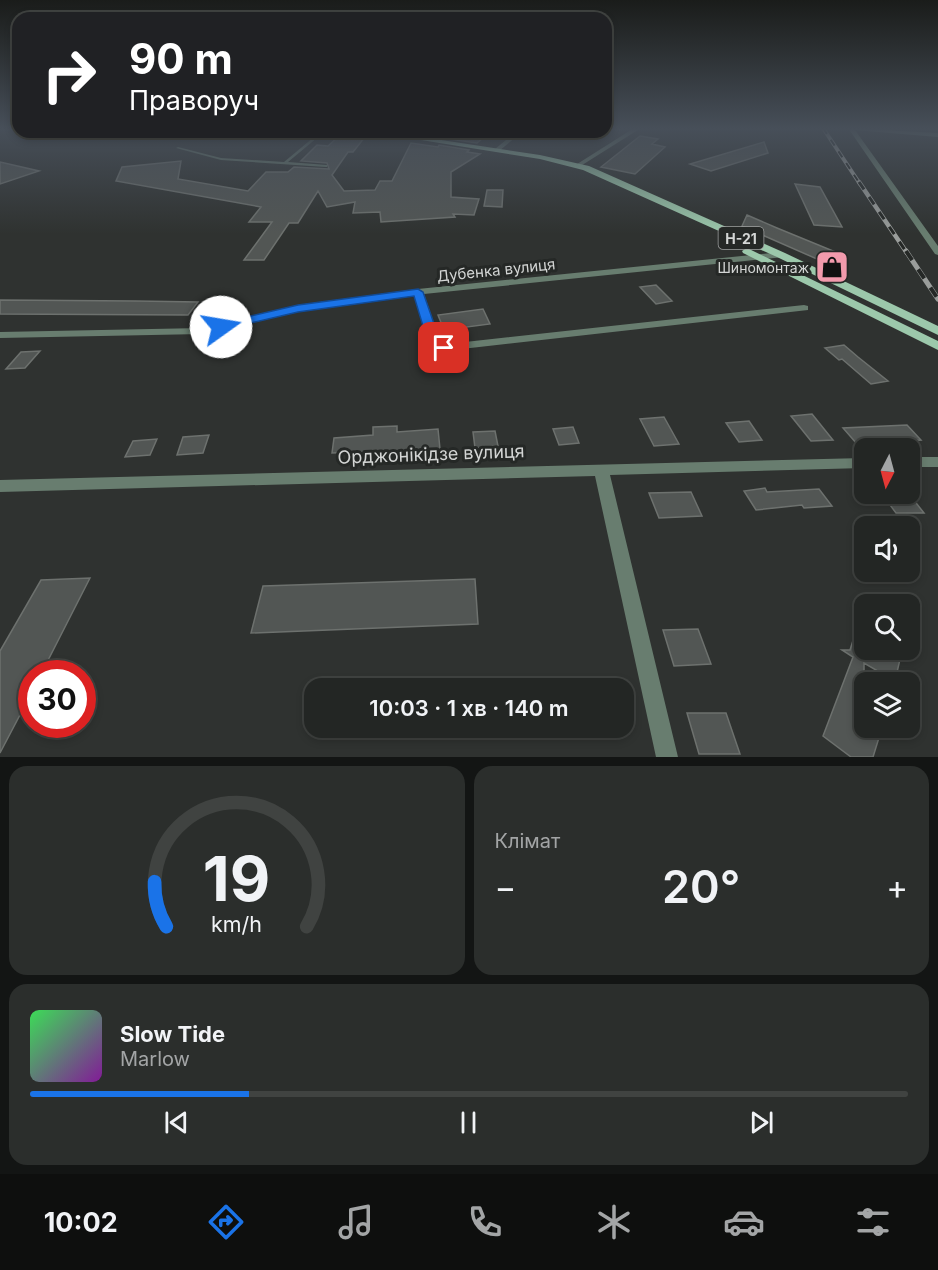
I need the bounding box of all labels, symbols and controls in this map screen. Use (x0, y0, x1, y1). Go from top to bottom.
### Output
text: 90 m (129, 33, 233, 84)
icon: right (30, 36, 108, 114)
text: Праворуч (129, 84, 259, 117)
road number: Н-21 (718, 227, 764, 249)
shop icon: Шиномонтаж (814, 249, 850, 285)
street label: Дубенка вулиця (436, 254, 556, 286)
place label: Шиномонтаж (717, 259, 809, 276)
position arrow (189, 295, 253, 359)
pin (418, 322, 469, 373)
icon: arrive (427, 331, 460, 364)
north arrow (854, 438, 920, 504)
map controls (854, 438, 920, 738)
street label: Орджонікідзе вулиця (337, 440, 525, 468)
button: sound (854, 516, 920, 582)
button: search (854, 594, 920, 660)
speed limit sign: 30 (18, 660, 96, 738)
button: layers (854, 672, 920, 738)
text: 10:03 · 1 хв · 140 m (369, 695, 569, 721)
text: Клімат (495, 829, 560, 853)
text: 19 (203, 841, 270, 916)
text: 20° (662, 859, 740, 914)
text: − (495, 867, 516, 907)
text: + (886, 867, 908, 907)
text: km/h (211, 912, 262, 938)
text: Slow Tide (120, 1021, 225, 1047)
text: Marlow (120, 1047, 190, 1071)
icon: previous (160, 1106, 193, 1139)
icon: pause (452, 1106, 485, 1139)
icon: next (745, 1106, 778, 1139)
icon: directions (205, 1201, 247, 1243)
icon: music (335, 1201, 377, 1243)
icon: phone (464, 1201, 506, 1243)
icon: climate (593, 1201, 635, 1243)
icon: car (723, 1201, 765, 1243)
icon: filters (852, 1201, 894, 1243)
text: 10:02 (44, 1206, 118, 1239)

